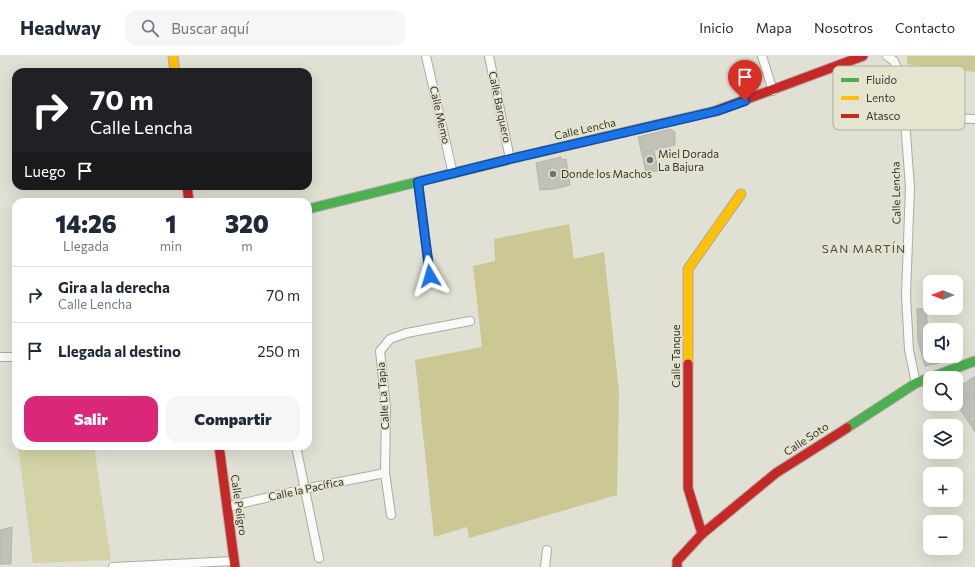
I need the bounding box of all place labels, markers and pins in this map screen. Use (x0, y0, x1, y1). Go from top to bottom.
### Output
pin (728, 60, 762, 101)
place label: Miel Dorada La Bajura (658, 147, 719, 173)
marker: Miel Dorada La Bajura (645, 155, 655, 165)
place label: Donde los Machos (561, 167, 652, 180)
marker: Donde los Machos (548, 169, 558, 179)

